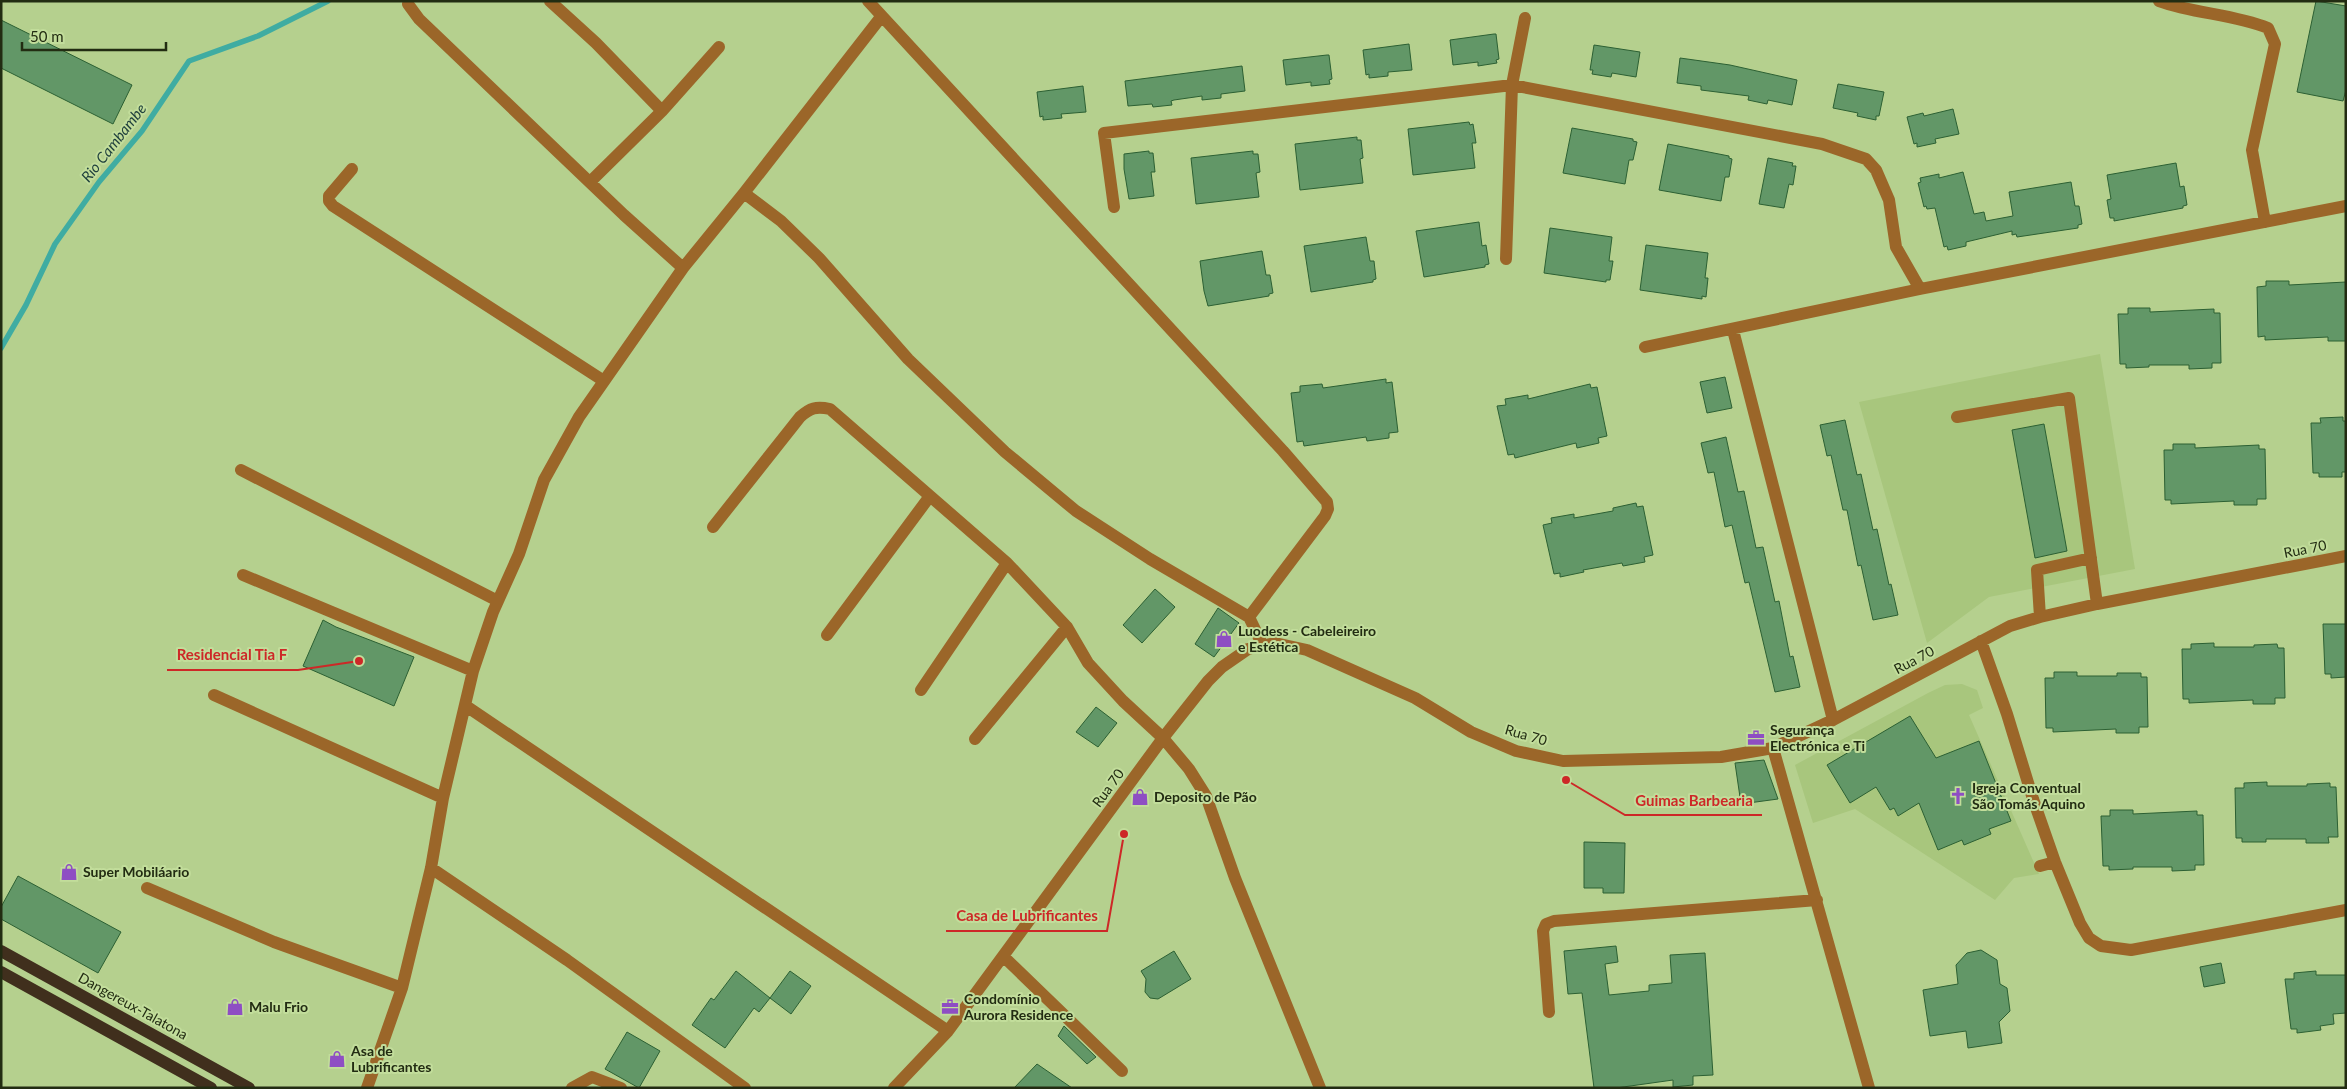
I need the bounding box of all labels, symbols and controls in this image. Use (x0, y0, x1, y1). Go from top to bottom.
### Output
scale bar (22, 20, 166, 52)
text: 50 m (30, 27, 64, 45)
water label: Rio Cambambe (77, 100, 149, 185)
street label: Rua 70 (2282, 536, 2328, 561)
place label: Luodess - Cabeleireiro e Estética (1238, 622, 1376, 655)
shop icon: Luodess - Cabeleireiro e Estética (1214, 629, 1234, 649)
callout: Residencial Tia F (167, 640, 298, 670)
street label: Rua 70 (1891, 642, 1937, 677)
text: Residencial Tia F (177, 645, 288, 663)
street label: Rua 70 (1503, 720, 1549, 749)
place label: Segurança Electrónica e Ti (1770, 721, 1865, 754)
office icon: Segurança Electrónica e Ti (1746, 728, 1766, 748)
street label: Rua 70 (1088, 765, 1127, 810)
place label: Igreja Conventual São Tomás Aquino (1972, 779, 2085, 812)
callout: Guimas Barbearia (1625, 785, 1762, 815)
church icon: Igreja Conventual São Tomás Aquino (1948, 786, 1968, 806)
shop icon: Deposito de Pão (1130, 787, 1150, 807)
place label: Deposito de Pão (1154, 788, 1257, 805)
text: Guimas Barbearia (1635, 791, 1753, 809)
shop icon: Super Mobiláario (59, 862, 79, 882)
place label: Super Mobiláario (83, 863, 189, 880)
callout: Casa de Lubrificantes (946, 901, 1107, 931)
text: Casa de Lubrificantes (956, 906, 1098, 924)
street label: Dangereux-Talatona (76, 968, 191, 1043)
place label: Condomínio Aurora Residence (963, 990, 1074, 1023)
shop icon: Malu Frio (225, 997, 245, 1017)
office icon: Condomínio Aurora Residence (940, 997, 960, 1017)
place label: Malu Frio (249, 998, 308, 1015)
place label: Asa de Lubrificantes (350, 1042, 431, 1075)
shop icon: Asa de Lubrificantes (327, 1049, 347, 1069)

